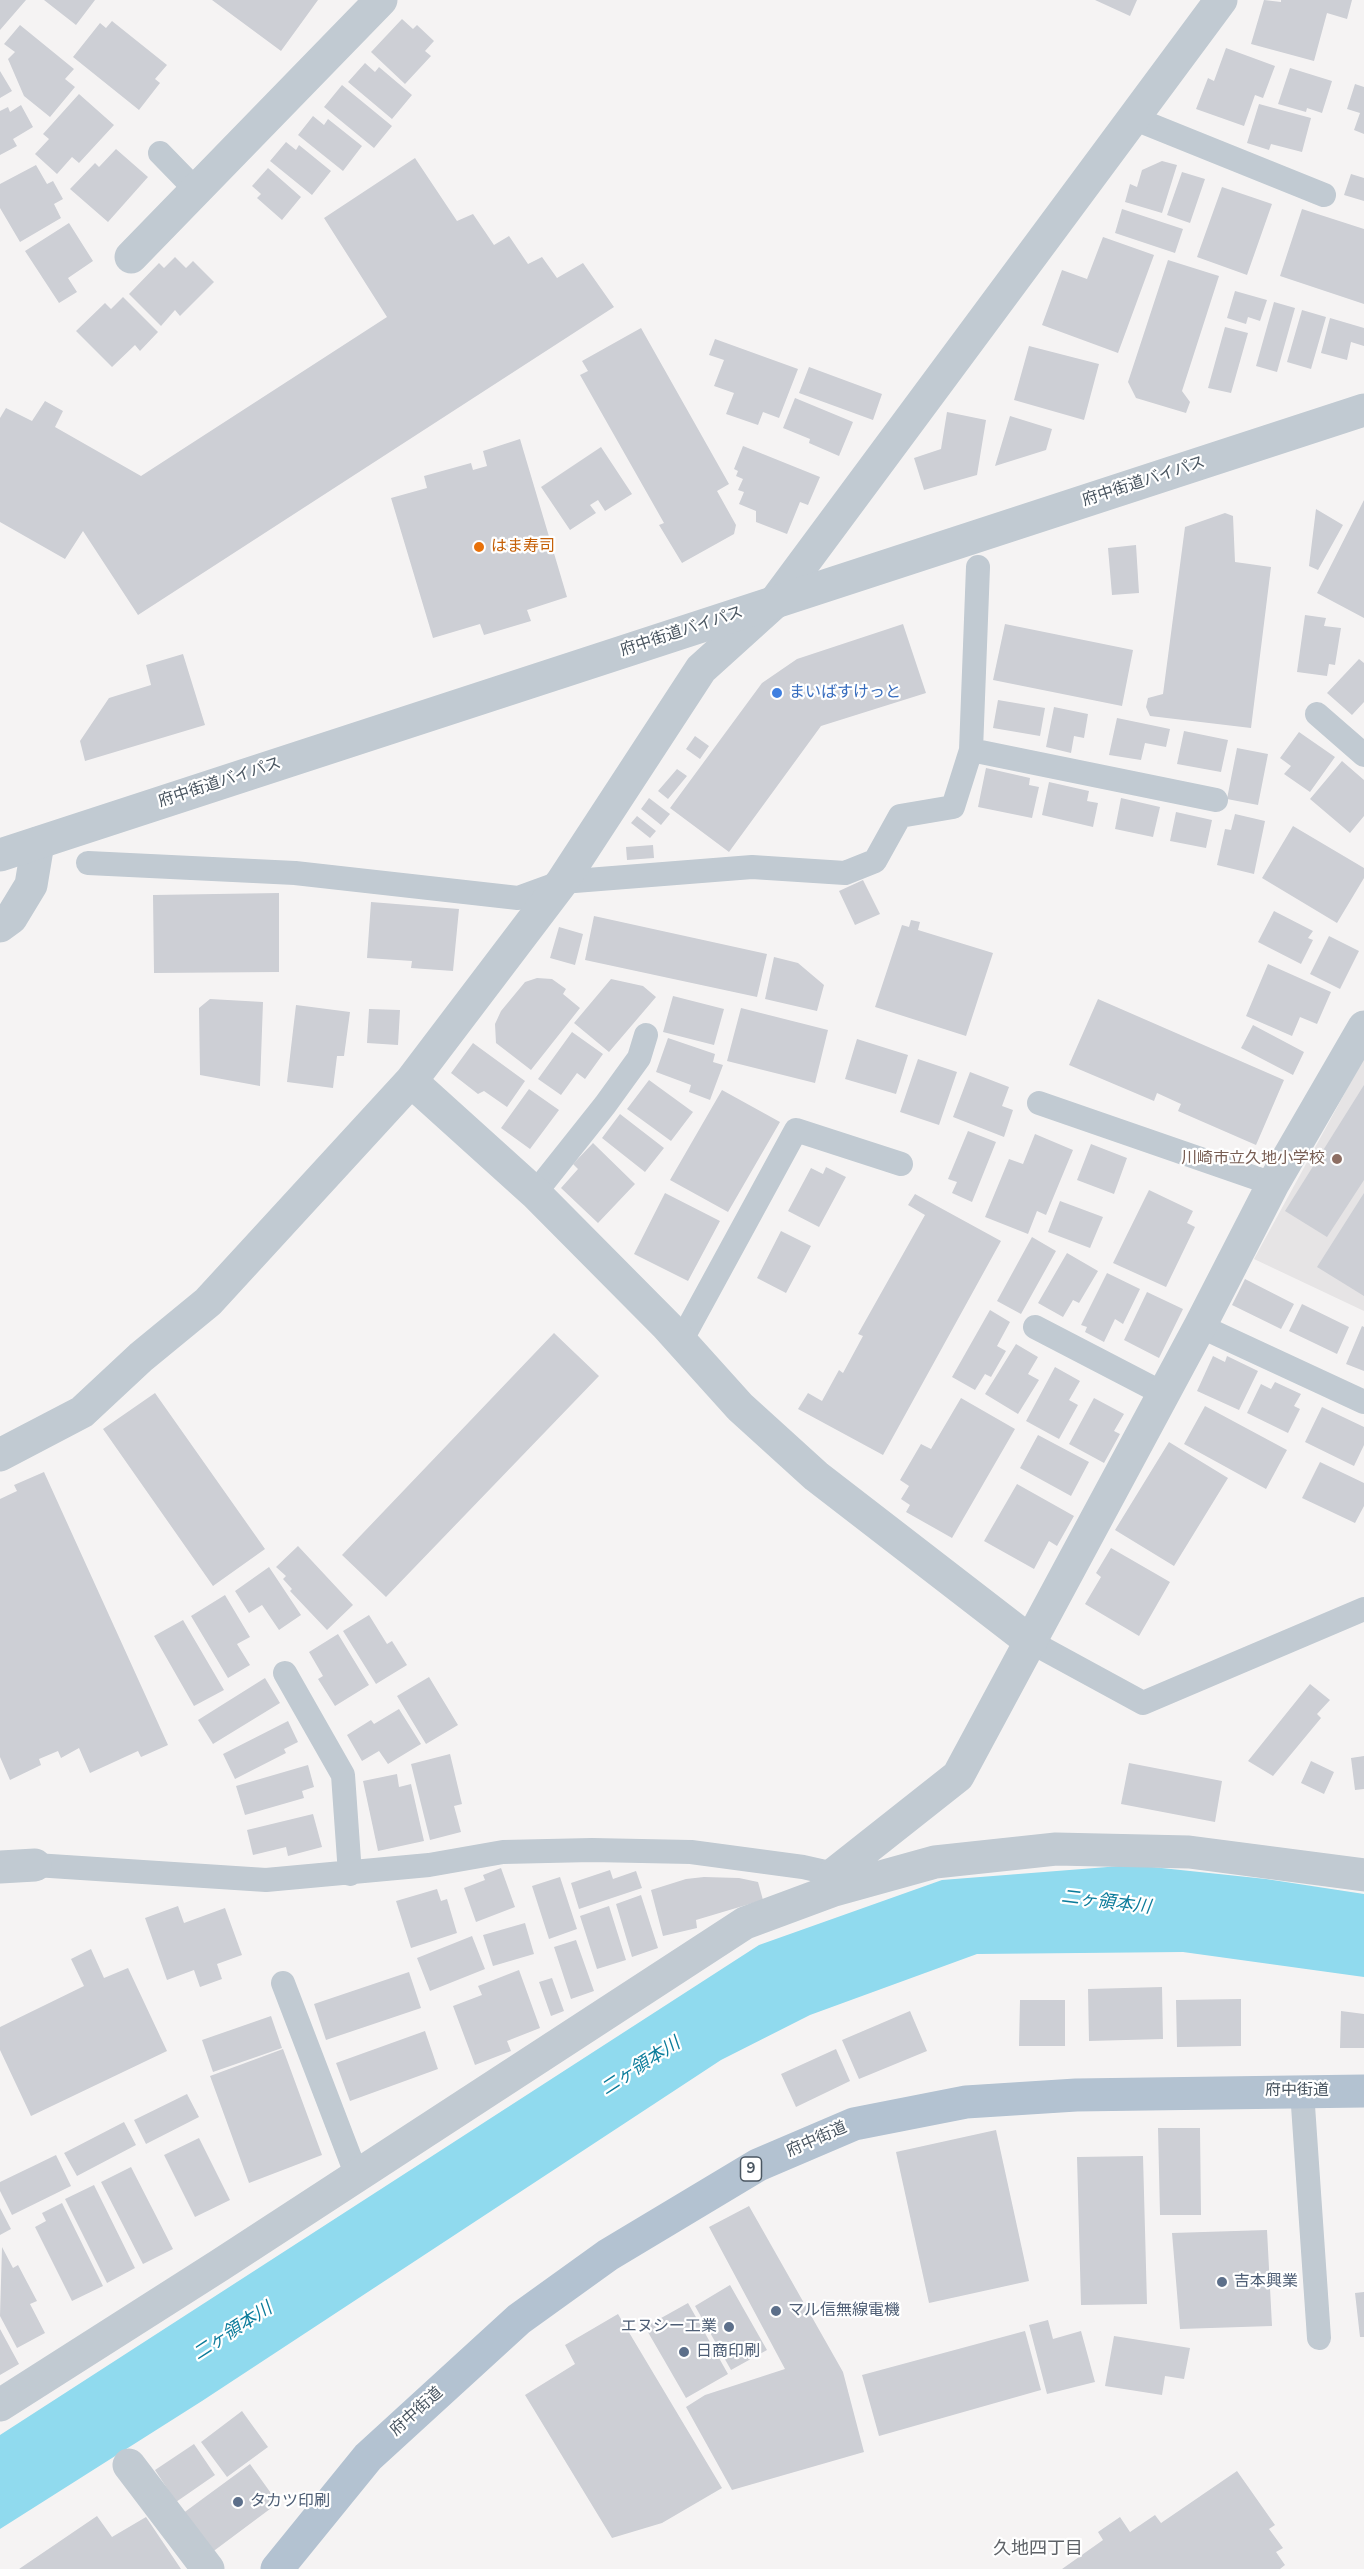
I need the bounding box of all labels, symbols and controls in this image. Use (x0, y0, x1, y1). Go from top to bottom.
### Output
street label: 府中街道バイパス (1080, 453, 1208, 511)
place label: はま寿司 (491, 537, 555, 557)
marker: はま寿司 (472, 540, 486, 554)
street label: 府中街道バイパス (618, 603, 746, 661)
place label: まいばすけっと (789, 683, 901, 703)
marker: まいばすけっと (770, 686, 784, 700)
street label: 府中街道バイパス (156, 754, 284, 812)
place label: 川崎市立久地小学校 (1181, 1149, 1325, 1169)
marker: 川崎市立久地小学校 (1330, 1152, 1344, 1166)
water label: 二ヶ領本川 (1060, 1887, 1152, 1919)
water label: 二ヶ領本川 (597, 2033, 685, 2101)
street label: 府中街道 (1265, 2081, 1329, 2101)
street label: 府中街道 (784, 2118, 850, 2162)
road number: 9 (740, 2157, 762, 2181)
place label: 吉本興業 (1234, 2272, 1298, 2292)
marker: 吉本興業 (1215, 2275, 1229, 2289)
water label: 二ヶ領本川 (189, 2298, 277, 2366)
place label: マル信無線電機 (788, 2301, 900, 2321)
marker: マル信無線電機 (769, 2304, 783, 2318)
place label: エヌシー工業 (621, 2317, 717, 2337)
marker: エヌシー工業 (722, 2320, 736, 2334)
place label: 日商印刷 (696, 2342, 760, 2362)
marker: 日商印刷 (677, 2345, 691, 2359)
street label: 府中街道 (387, 2383, 447, 2441)
place label: タカツ印刷 (250, 2492, 330, 2512)
marker: タカツ印刷 (231, 2495, 245, 2509)
district label: 久地四丁目 (993, 2539, 1083, 2561)

